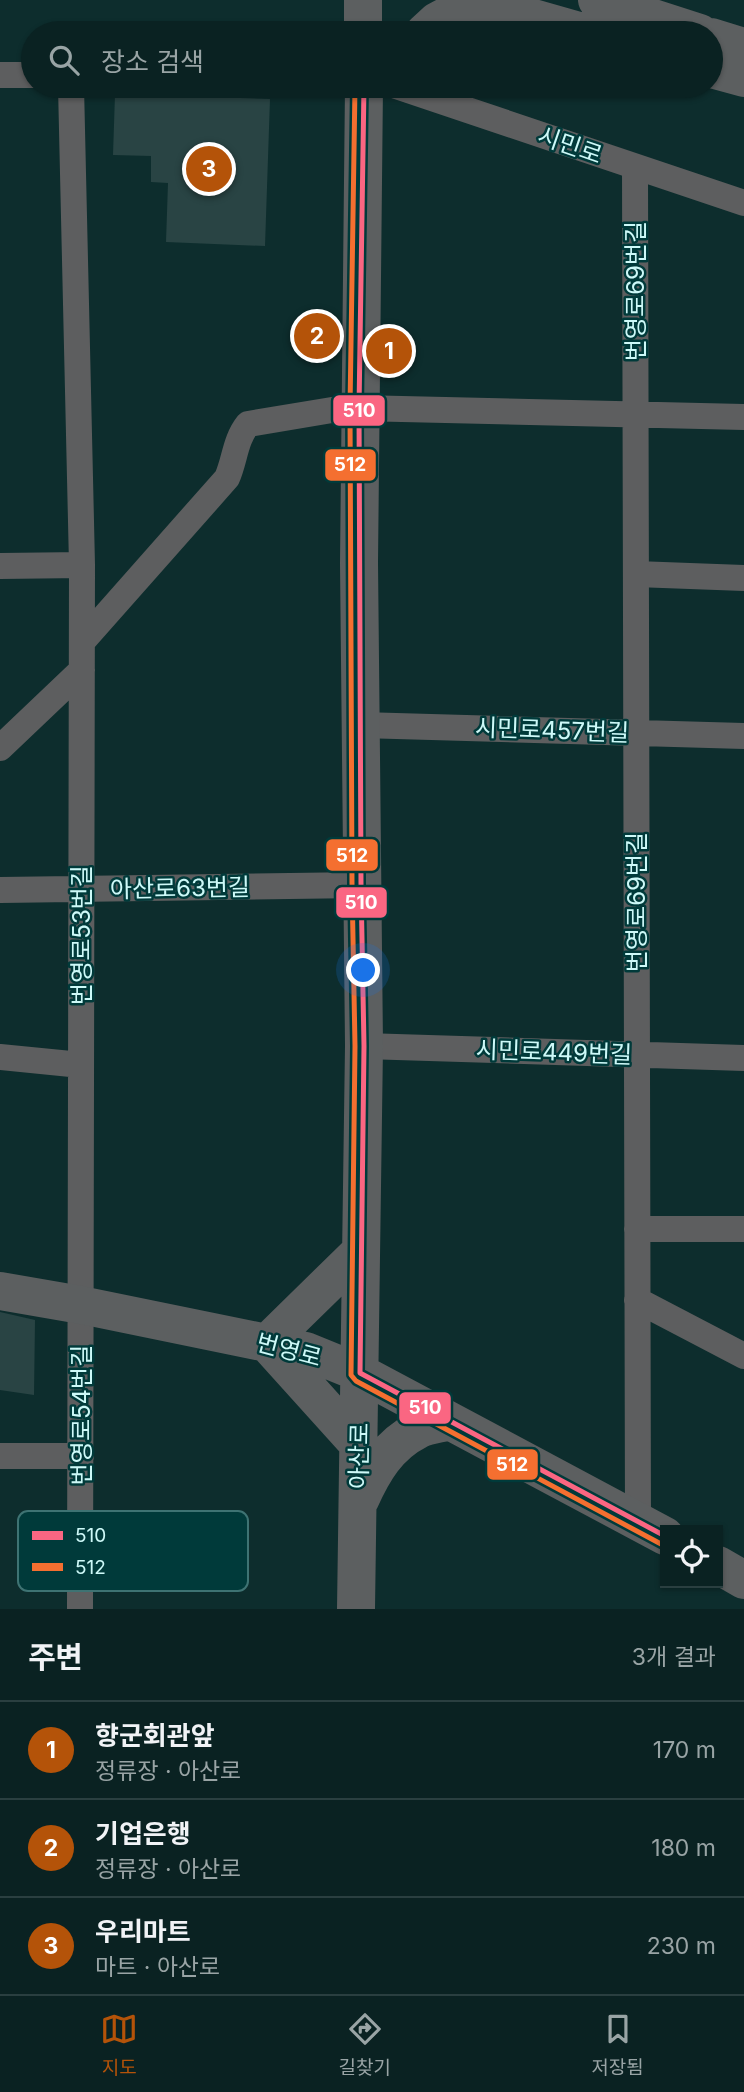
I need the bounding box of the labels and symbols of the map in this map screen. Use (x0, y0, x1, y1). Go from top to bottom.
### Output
street label: 시민로 (534, 121, 606, 169)
pin: 3 (186, 143, 232, 195)
street label: 번영로69번길 (621, 221, 650, 361)
pin: 2 (294, 310, 340, 362)
pin: 1 (366, 325, 412, 377)
line badge: 510 (332, 394, 386, 427)
text: 510 (342, 399, 376, 422)
line badge: 512 (324, 448, 377, 482)
text: 512 (334, 453, 366, 476)
street label: 시민로457번길 (475, 713, 629, 747)
street label: 번영로69번길 (622, 832, 651, 972)
line badge: 512 (325, 838, 379, 872)
text: 512 (336, 844, 368, 867)
street label: 번영로53번길 (67, 865, 96, 1005)
street label: 아산로63번길 (110, 872, 250, 904)
line badge: 510 (335, 886, 388, 919)
text: 510 (344, 891, 378, 914)
your location (346, 953, 380, 987)
street label: 시민로449번길 (475, 1035, 633, 1069)
street label: 번영로 (253, 1327, 325, 1373)
street label: 번영로54번길 (67, 1345, 96, 1485)
line badge: 510 (398, 1391, 452, 1425)
text: 510 (408, 1396, 442, 1419)
street label: 아산로 (344, 1423, 374, 1489)
line badge: 512 (486, 1448, 539, 1481)
text: 512 (496, 1453, 528, 1476)
legend (18, 1511, 248, 1591)
text: 510 (75, 1524, 106, 1547)
text: 512 (75, 1556, 106, 1579)

